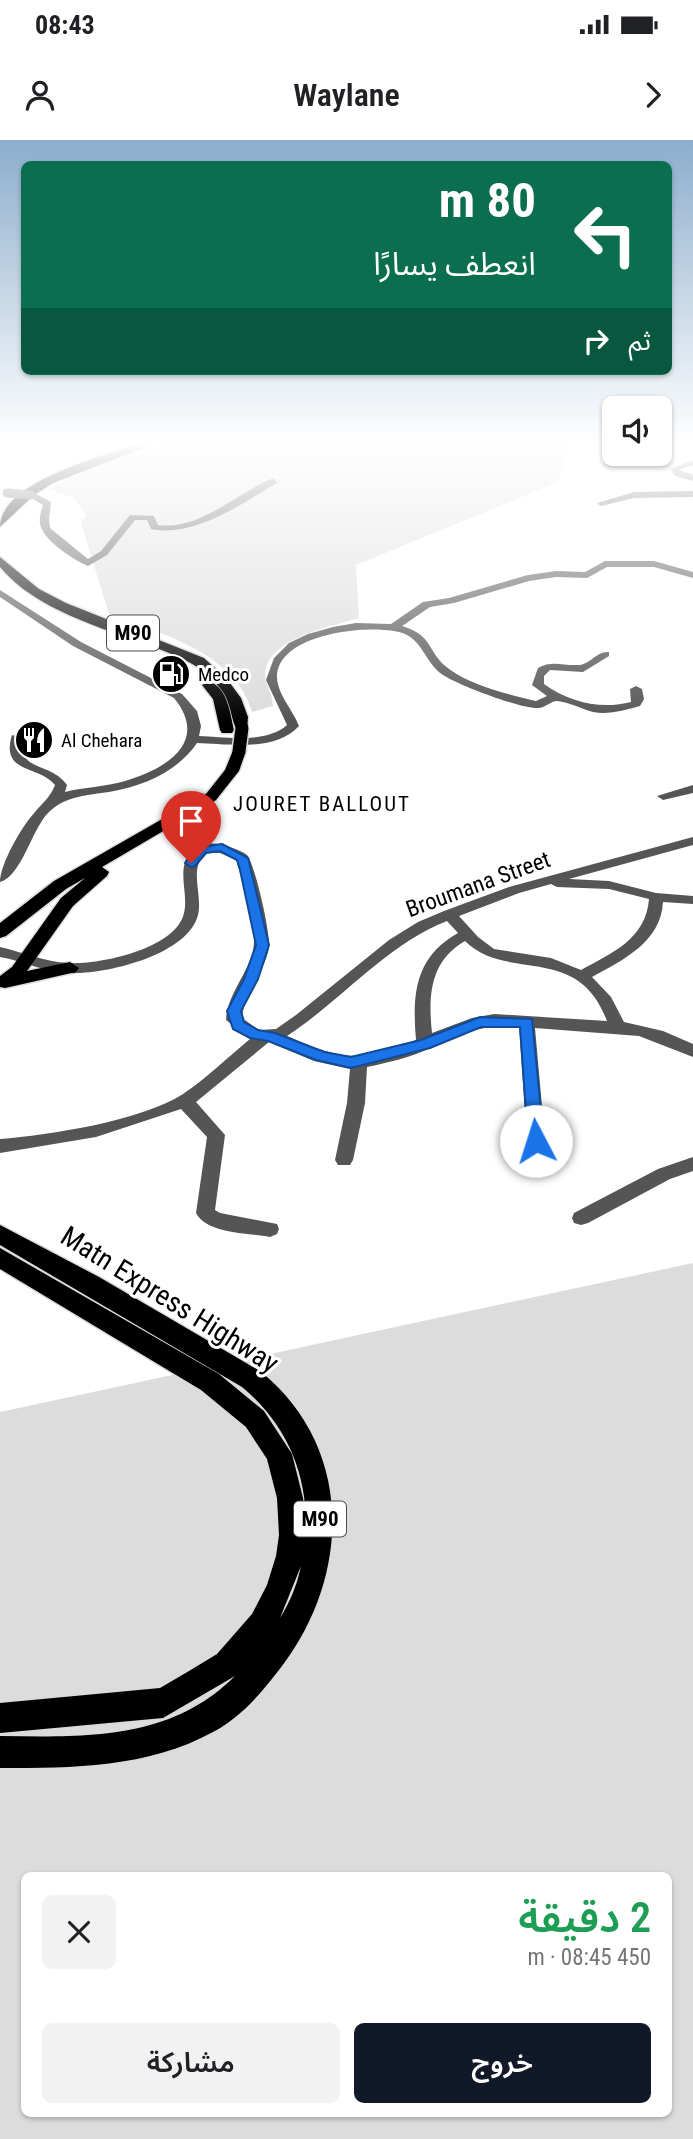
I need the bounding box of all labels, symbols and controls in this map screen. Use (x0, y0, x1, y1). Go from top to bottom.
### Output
text: 08:43 (35, 10, 95, 40)
icon: person (21, 76, 59, 114)
text: Waylane (293, 76, 400, 114)
icon: forward (634, 76, 672, 114)
text: 80 m (439, 172, 536, 229)
icon: left (560, 189, 651, 280)
text: انعطف يسارًا (373, 245, 536, 283)
icon: right (577, 322, 615, 360)
text: ثم (629, 326, 651, 356)
map controls (602, 396, 672, 466)
button: sound (602, 396, 672, 466)
road number: M90 (107, 616, 159, 650)
fuel station icon: Medco (150, 653, 192, 695)
place label: Medco (198, 663, 249, 686)
restaurant icon: Al Chehara (13, 719, 55, 761)
place label: Al Chehara (61, 729, 142, 752)
pin (161, 791, 221, 863)
district label: JOURET BALLOUT (233, 792, 411, 816)
icon: arrive (172, 802, 210, 840)
street label: Broumana Street (402, 846, 554, 923)
position arrow (499, 1104, 573, 1178)
street label: Matn Express Highway (55, 1219, 285, 1380)
road number: M90 (294, 1502, 346, 1536)
text: 2 دقيقة (518, 1893, 651, 1942)
button: close (42, 1895, 116, 1969)
text: 450 m · 08:45 (527, 1944, 651, 1971)
button: مشاركة (42, 2023, 340, 2103)
button: خروج (354, 2023, 651, 2103)

